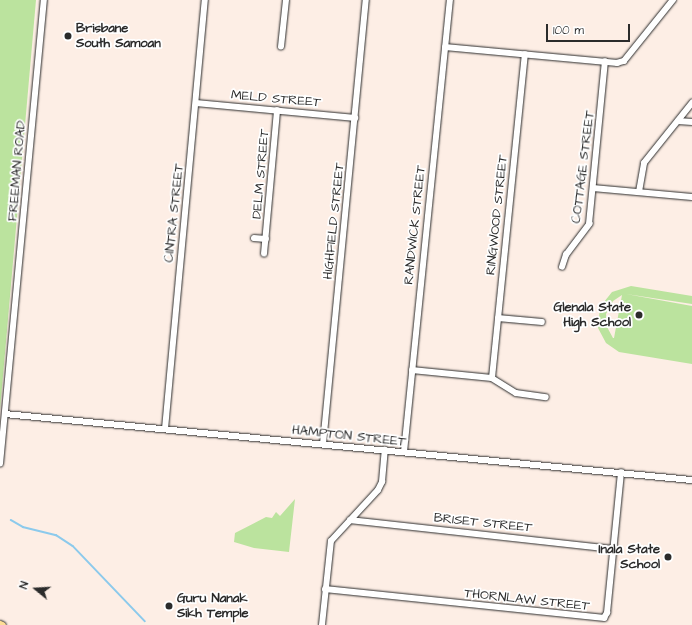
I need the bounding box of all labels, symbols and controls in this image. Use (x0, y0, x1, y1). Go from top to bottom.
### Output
scale bar (548, 16, 632, 42)
place label: Brisbane South Samoan (76, 21, 161, 52)
text: 100 m (553, 22, 584, 39)
marker: Brisbane South Samoan (63, 31, 73, 41)
street label: MELD STREET (230, 87, 322, 111)
street label: COTTAGE STREET (568, 110, 598, 224)
street label: FREEMAN ROAD (5, 120, 29, 222)
street label: DELM STREET (249, 128, 273, 220)
street label: RINGWOOD STREET (483, 154, 511, 276)
street label: HIGHFIELD STREET (320, 162, 348, 280)
street label: CINTRA STREET (161, 163, 187, 263)
street label: RANDWICK STREET (401, 165, 429, 285)
place label: Glenala State High School (553, 300, 631, 331)
marker: Glenala State High School (634, 310, 644, 320)
street label: HAMPTON STREET (291, 422, 407, 450)
street label: BRISET STREET (433, 510, 533, 536)
place label: Inala State School (599, 542, 660, 573)
marker: Inala State School (663, 552, 673, 562)
north arrow (16, 569, 56, 609)
text: N (16, 580, 32, 591)
street label: THORNLAW STREET (463, 586, 591, 614)
place label: Guru Nanak Sikh Temple (177, 591, 249, 622)
marker: Guru Nanak Sikh Temple (164, 601, 174, 611)

